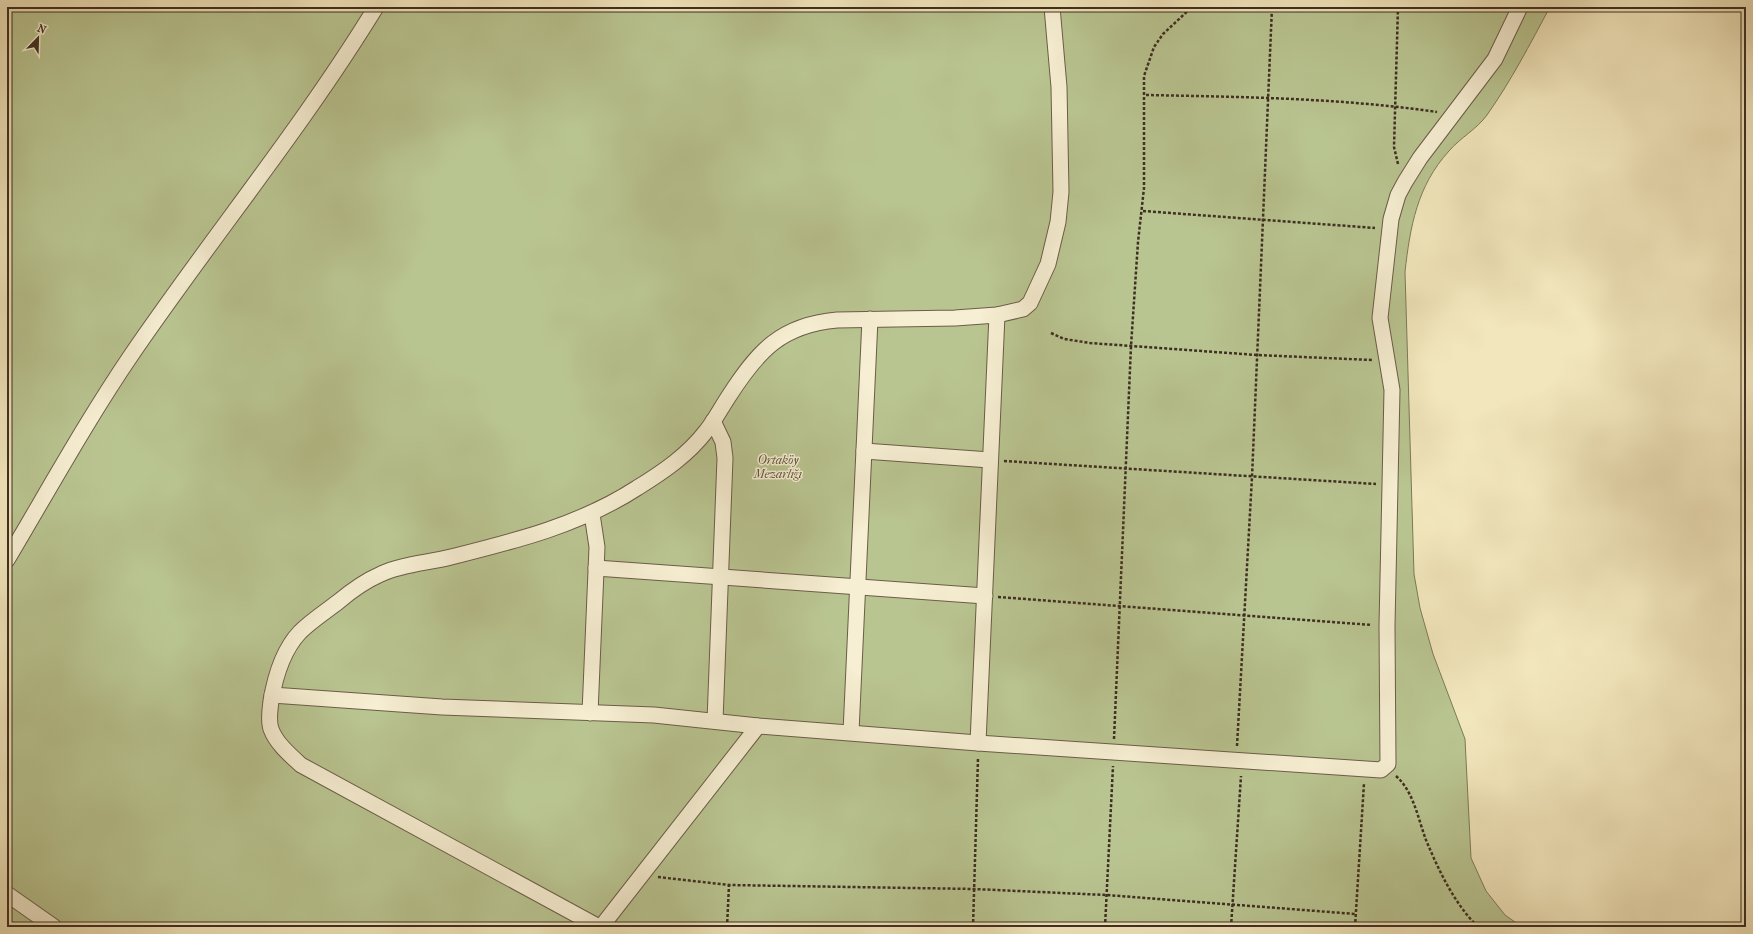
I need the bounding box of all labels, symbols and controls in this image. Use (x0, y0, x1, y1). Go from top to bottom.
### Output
north arrow (18, 18, 58, 58)
text: N (35, 22, 49, 37)
park label: Ortaköy Mezarlığı (753, 453, 802, 481)

